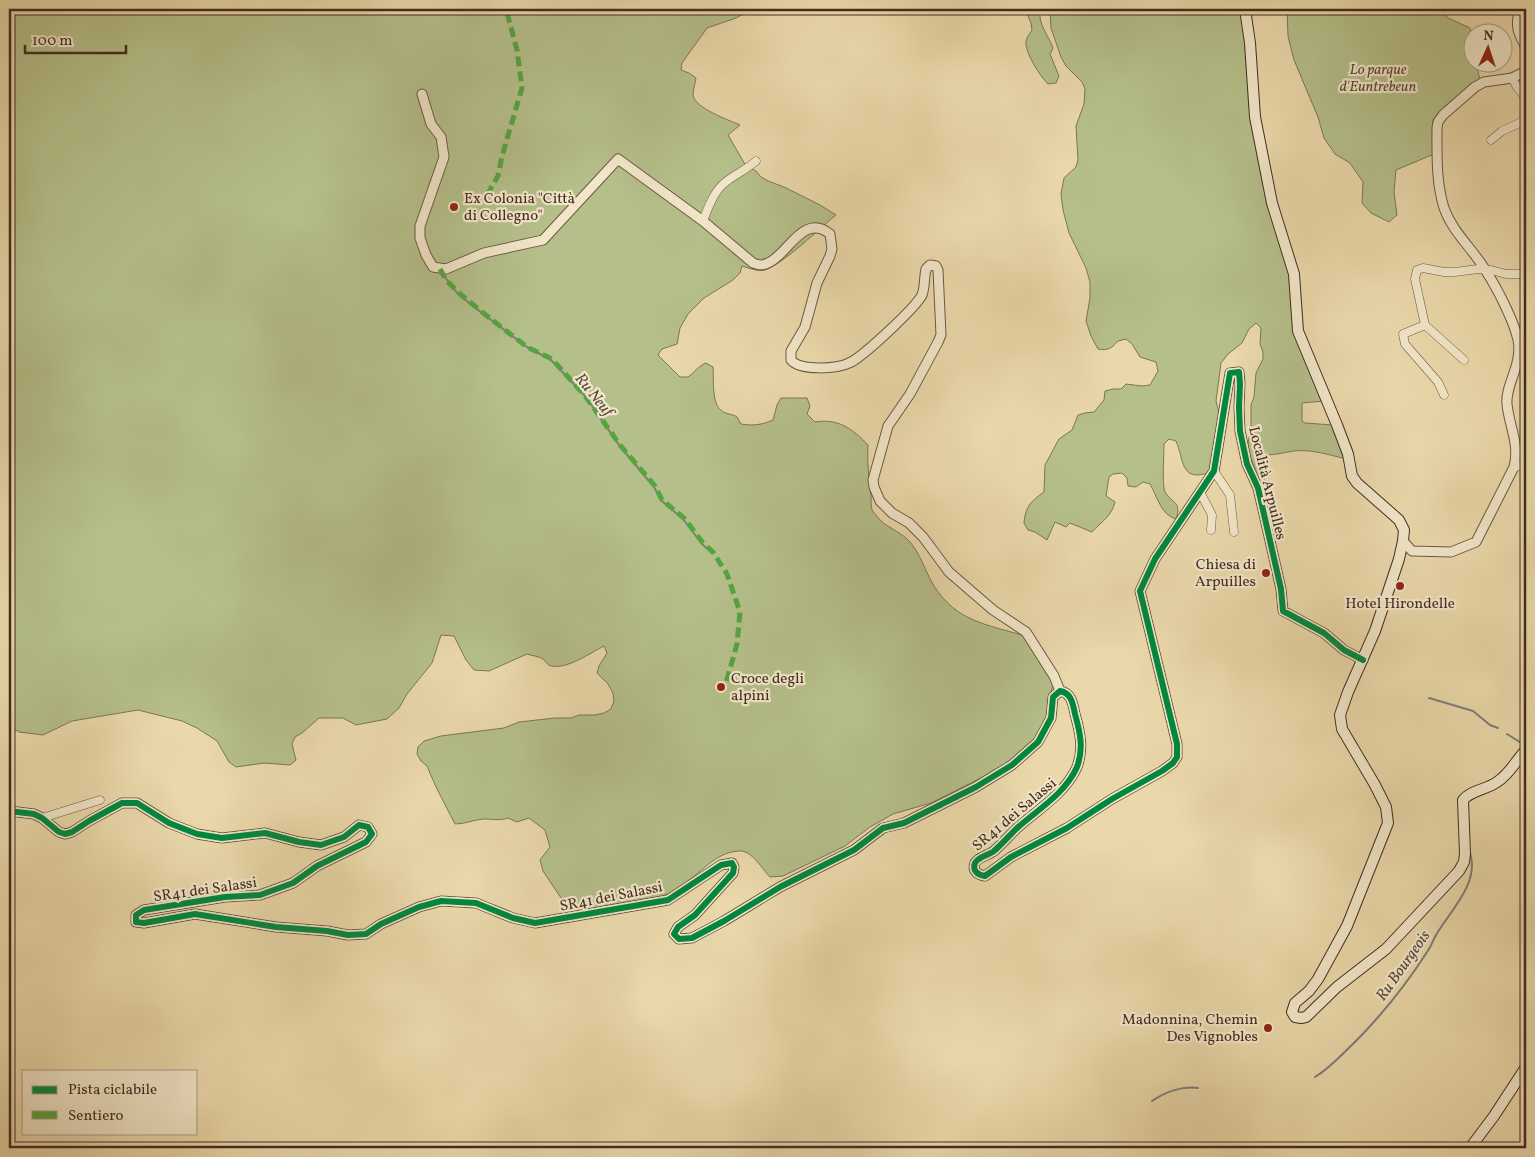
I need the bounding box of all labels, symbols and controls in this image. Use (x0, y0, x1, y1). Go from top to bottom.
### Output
scale bar (25, 22, 126, 54)
north arrow (1462, 22, 1512, 72)
text: N (1483, 27, 1494, 46)
text: 100 m (32, 31, 72, 52)
park label: Lo parque d'Euntrebeun (1340, 60, 1417, 98)
place label: Ex Colonia "Città di Collegno" (464, 189, 575, 227)
marker: Ex Colonia "Città di Collegno" (448, 201, 460, 213)
water label: Ru Neuf (569, 369, 620, 424)
street label: Località Arpuilles (1242, 424, 1291, 542)
place label: Chiesa di Arpuilles (1195, 555, 1256, 593)
marker: Chiesa di Arpuilles (1260, 567, 1272, 579)
marker: Hotel Hirondelle (1394, 580, 1406, 592)
place label: Hotel Hirondelle (1345, 594, 1455, 615)
place label: Croce degli alpini (731, 669, 804, 707)
marker: Croce degli alpini (715, 681, 727, 693)
street label: SR41 dei Salassi (968, 774, 1062, 857)
street label: SR41 dei Salassi (152, 873, 258, 908)
street label: SR41 dei Salassi (558, 877, 665, 918)
water label: Ru Bourgeois (1371, 926, 1436, 1006)
place label: Madonnina, Chemin Des Vignobles (1122, 1010, 1258, 1048)
marker: Madonnina, Chemin Des Vignobles (1262, 1022, 1274, 1034)
legend (22, 1070, 198, 1134)
text: Pista ciclabile (68, 1080, 157, 1101)
text: Sentiero (68, 1106, 124, 1127)

